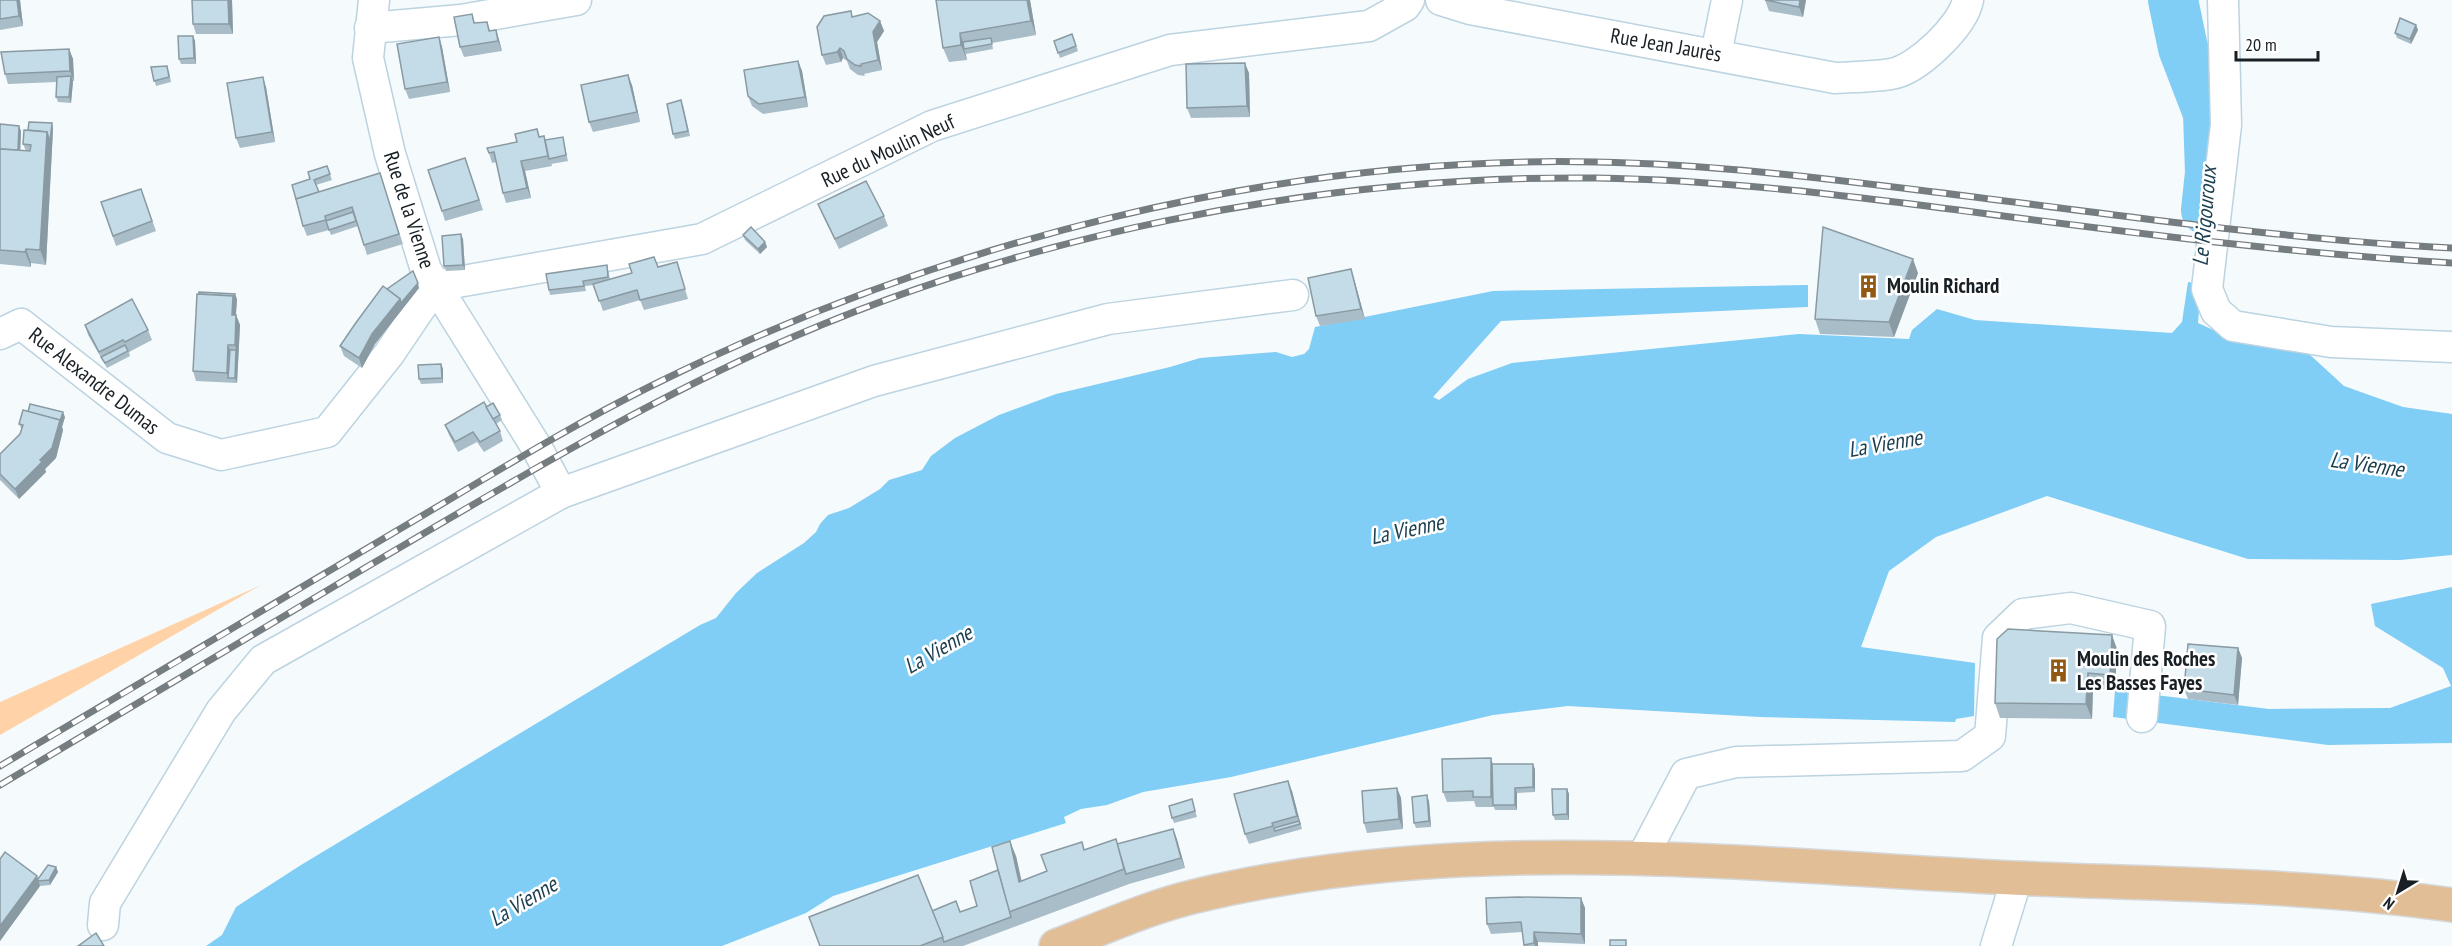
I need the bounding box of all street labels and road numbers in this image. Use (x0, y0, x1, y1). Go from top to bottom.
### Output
street label: Rue Jean Jaurès (1608, 21, 1724, 68)
street label: Rue du Moulin Neuf (817, 108, 959, 193)
street label: Rue de la Vienne (378, 148, 441, 272)
street label: Rue Alexandre Dumas (24, 321, 165, 440)

